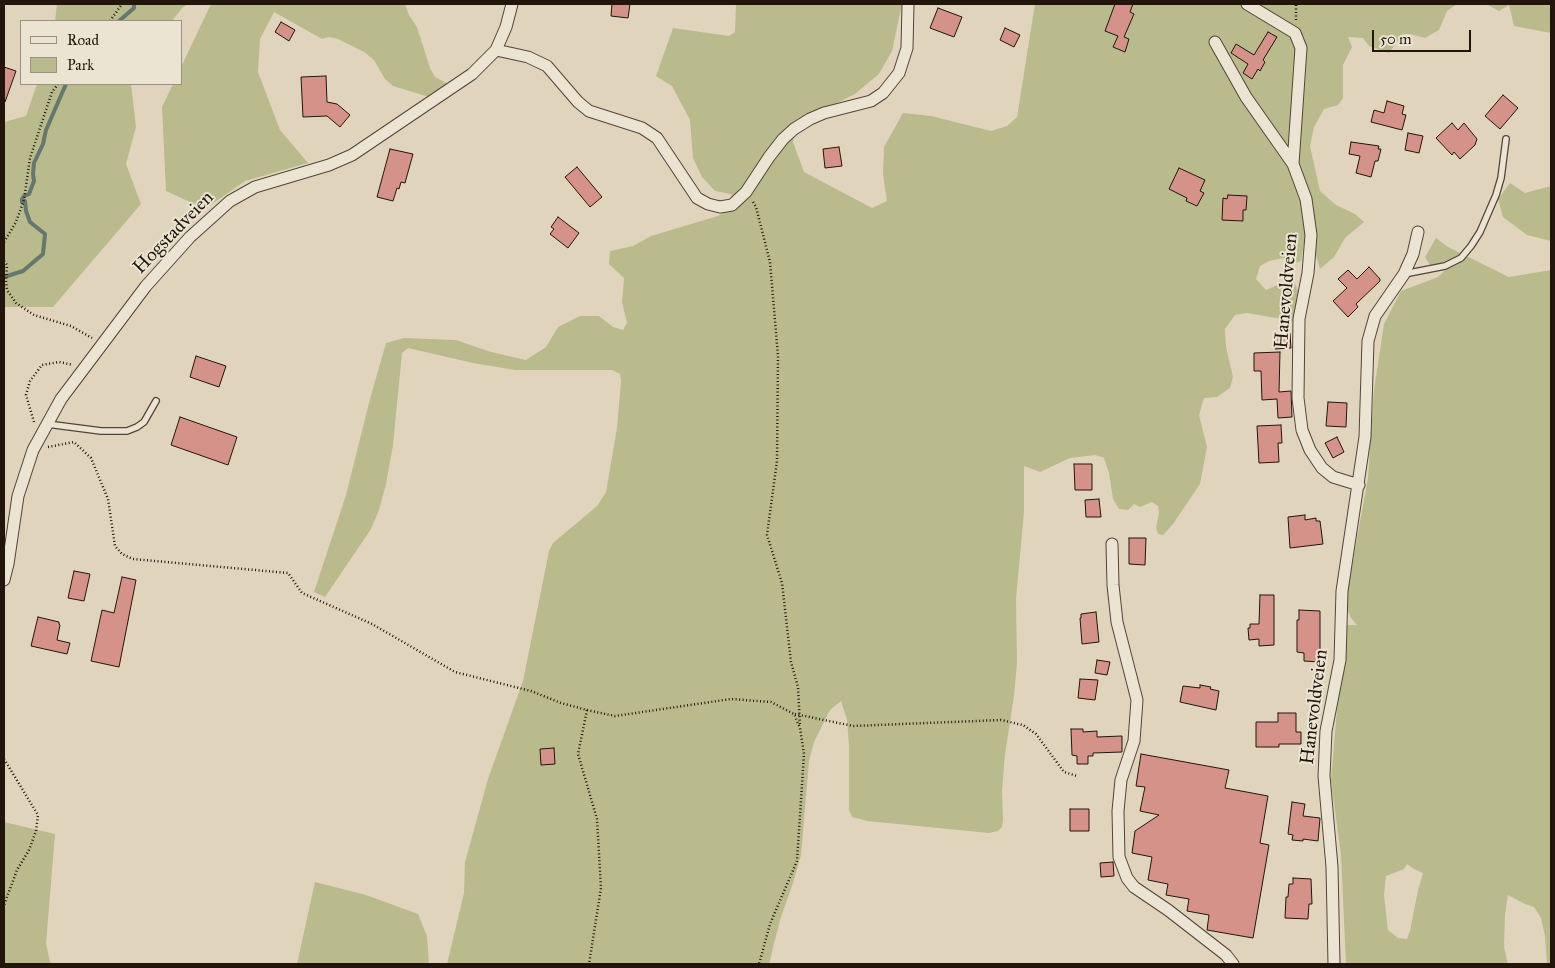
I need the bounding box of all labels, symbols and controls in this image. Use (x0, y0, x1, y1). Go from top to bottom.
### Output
legend (20, 20, 182, 85)
scale bar (1375, 20, 1474, 52)
text: 50 m (1380, 30, 1412, 48)
text: Road (67, 31, 99, 49)
text: Park (67, 56, 94, 74)
street label: Hogstadveien (129, 187, 219, 279)
street label: Hanevoldveien (1271, 232, 1303, 350)
street label: Hanevoldveien (1297, 648, 1333, 766)

